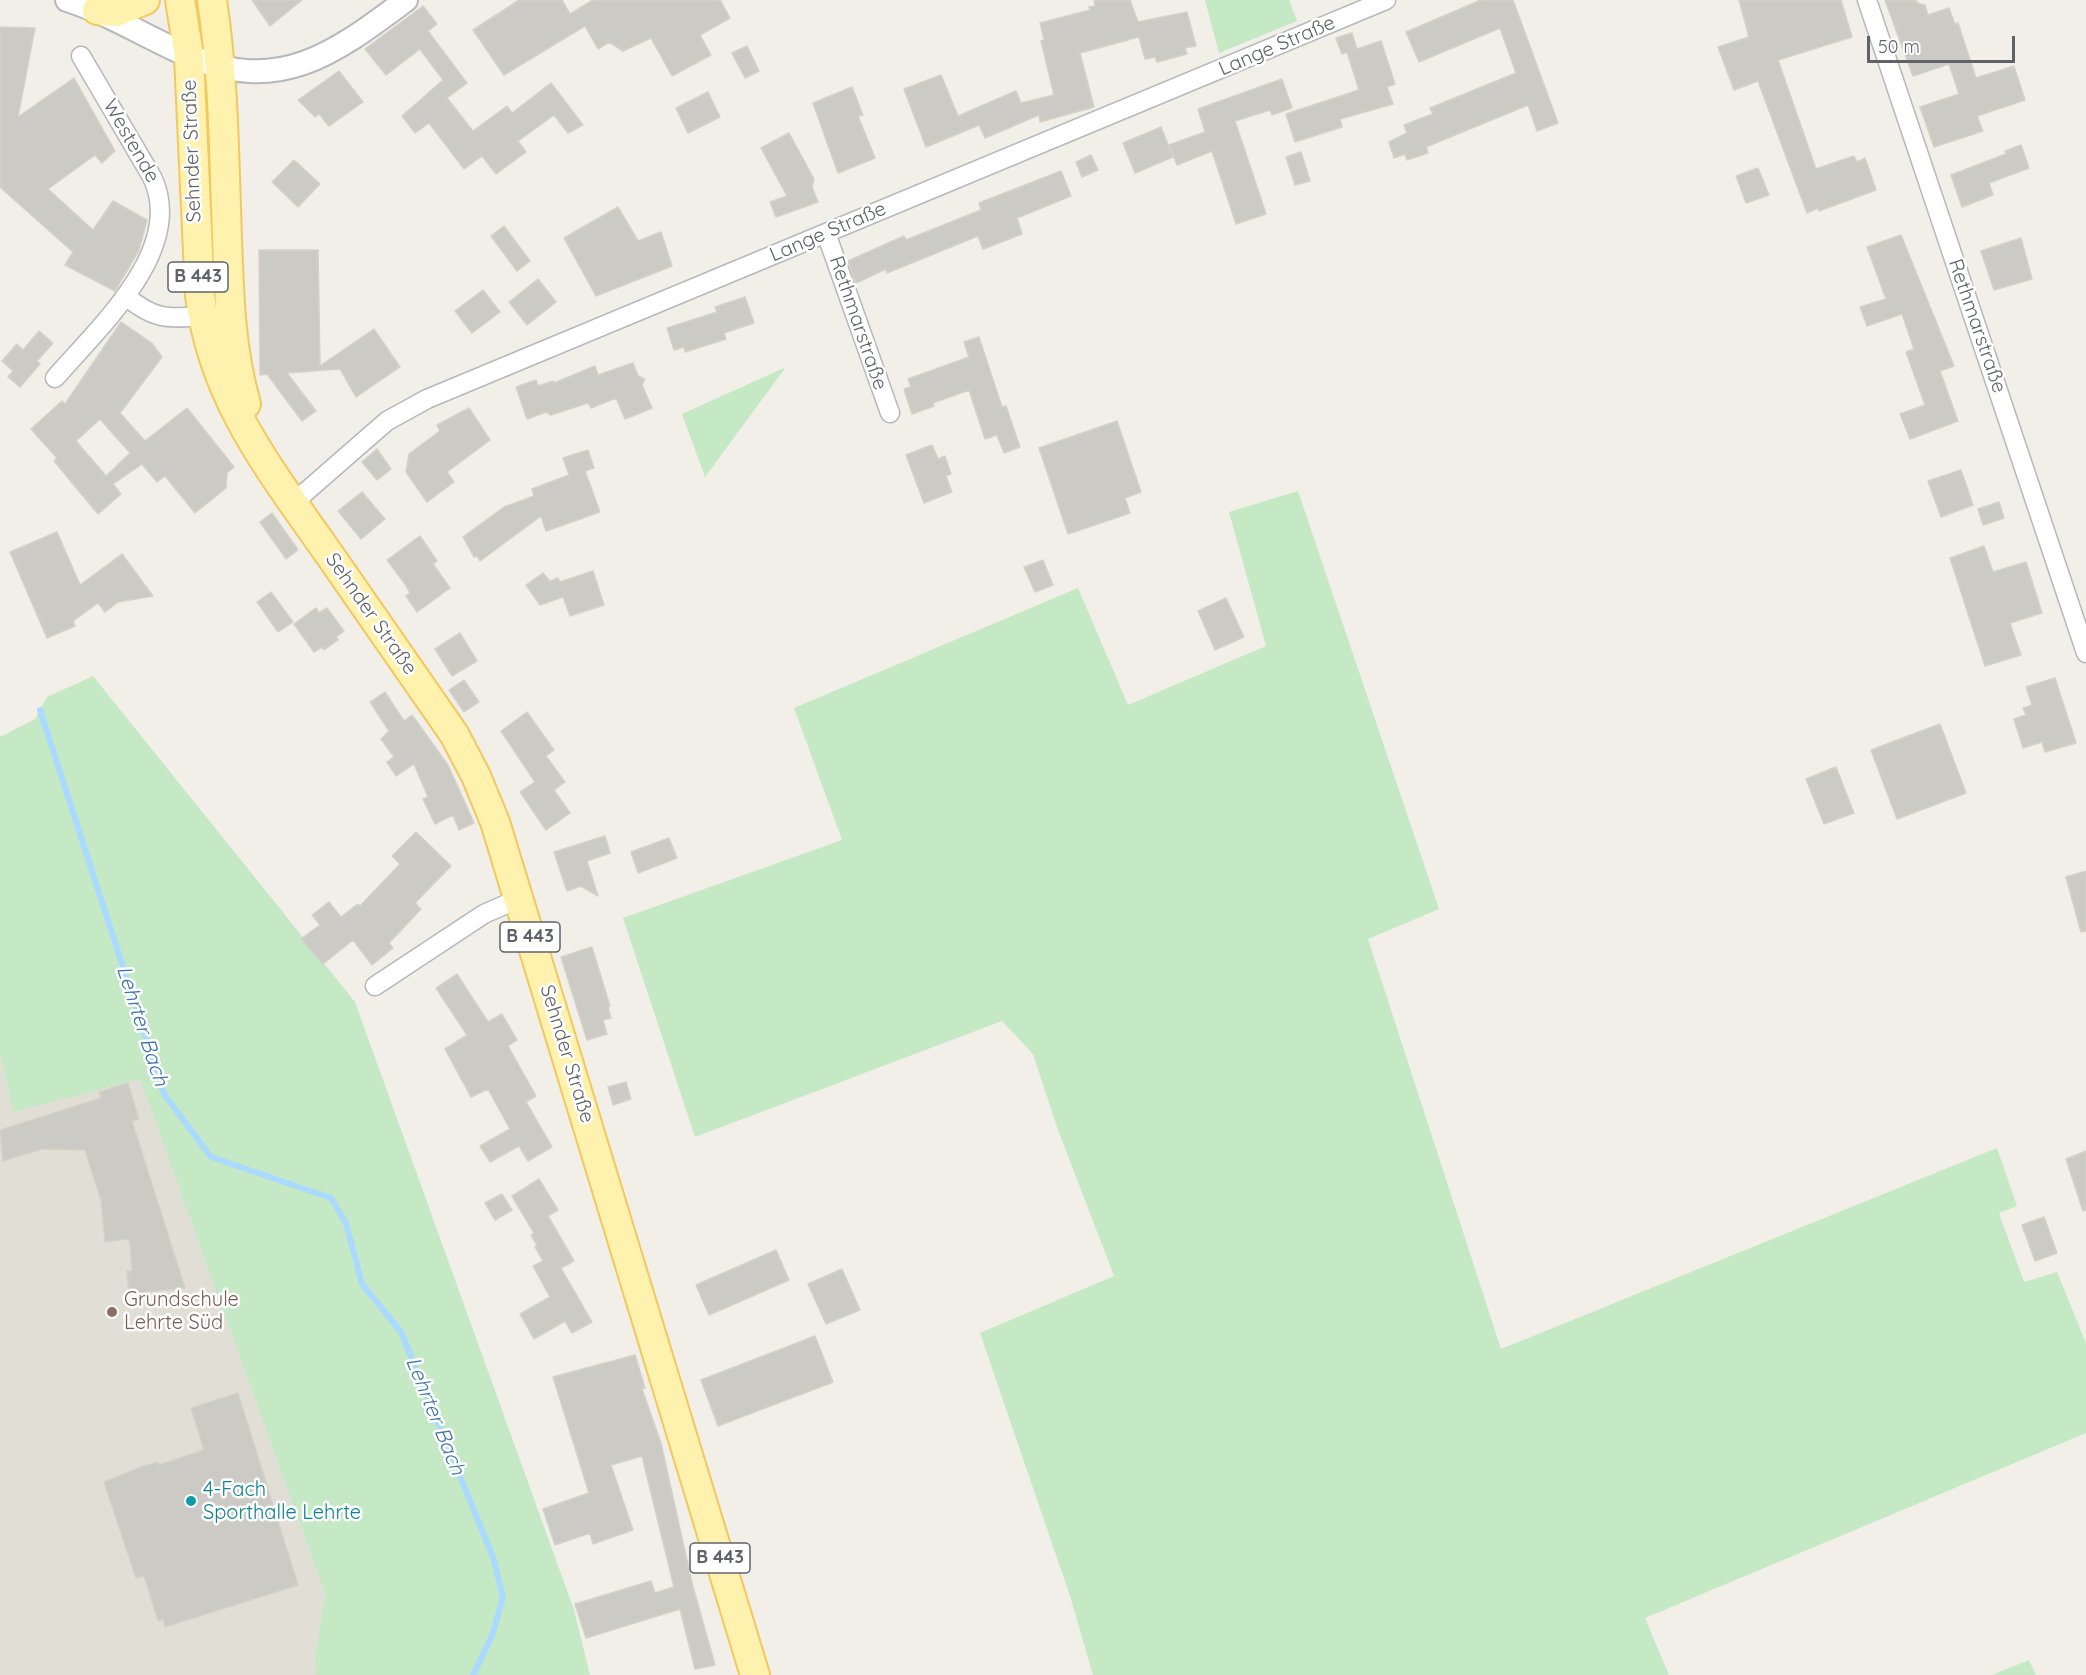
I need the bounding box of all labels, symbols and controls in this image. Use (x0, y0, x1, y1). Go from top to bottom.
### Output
street label: Lange Straße (1215, 11, 1339, 81)
scale bar (1870, 24, 2018, 62)
text: 50 m (1878, 35, 1920, 58)
street label: Sehnder Straße (178, 79, 206, 223)
street label: Westende (97, 95, 165, 187)
street label: Lange Straße (766, 197, 890, 267)
street label: Rethmarstraße (824, 253, 892, 393)
street label: Rethmarstraße (1943, 256, 2011, 396)
road number: B 443 (168, 262, 228, 292)
street label: Sehnder Straße (320, 549, 422, 679)
road number: B 443 (500, 922, 560, 952)
water label: Lehrter Bach (111, 963, 173, 1089)
street label: Sehnder Straße (535, 982, 599, 1126)
place label: Grundschule Lehrte Süd (124, 1288, 239, 1335)
marker: Grundschule Lehrte Süd (105, 1305, 119, 1319)
water label: Lehrter Bach (400, 1353, 470, 1479)
place label: 4-Fach Sporthalle Lehrte (203, 1478, 361, 1525)
marker: 4-Fach Sporthalle Lehrte (184, 1494, 198, 1508)
road number: B 443 (690, 1543, 750, 1573)

